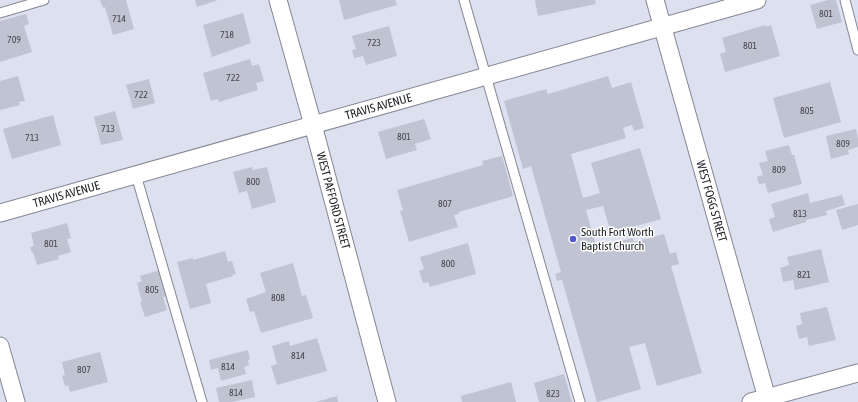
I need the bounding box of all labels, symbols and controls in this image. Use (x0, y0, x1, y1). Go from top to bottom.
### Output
house number: 801 (819, 8, 833, 19)
house number: 714 (112, 13, 126, 24)
house number: 718 (220, 29, 234, 40)
house number: 709 (7, 34, 21, 45)
house number: 723 (367, 37, 381, 48)
house number: 801 (743, 40, 757, 51)
house number: 722 (226, 72, 240, 83)
house number: 722 (134, 89, 148, 100)
street label: TRAVIS AVENUE (343, 91, 413, 123)
house number: 805 (800, 105, 814, 116)
house number: 713 (101, 123, 115, 134)
house number: 801 (397, 131, 411, 142)
house number: 713 (25, 132, 39, 143)
house number: 809 (836, 138, 850, 149)
street label: WEST PAFFORD STREET (314, 150, 353, 251)
street label: WEST FOGG STREET (693, 159, 730, 244)
house number: 809 (772, 164, 786, 175)
house number: 800 (246, 176, 260, 187)
street label: TRAVIS AVENUE (32, 178, 101, 210)
house number: 807 (438, 198, 452, 209)
house number: 813 (793, 208, 807, 219)
place label: South Fort Worth Baptist Church (581, 225, 654, 253)
marker: South Fort Worth Baptist Church (568, 234, 578, 244)
house number: 801 (44, 238, 58, 249)
house number: 800 (441, 258, 455, 269)
house number: 821 (797, 269, 811, 280)
house number: 805 (145, 284, 159, 295)
house number: 808 (271, 292, 285, 303)
house number: 814 (291, 350, 305, 361)
house number: 814 (221, 361, 235, 372)
house number: 807 (77, 364, 91, 375)
house number: 814 (229, 387, 243, 398)
house number: 823 (546, 388, 560, 399)

